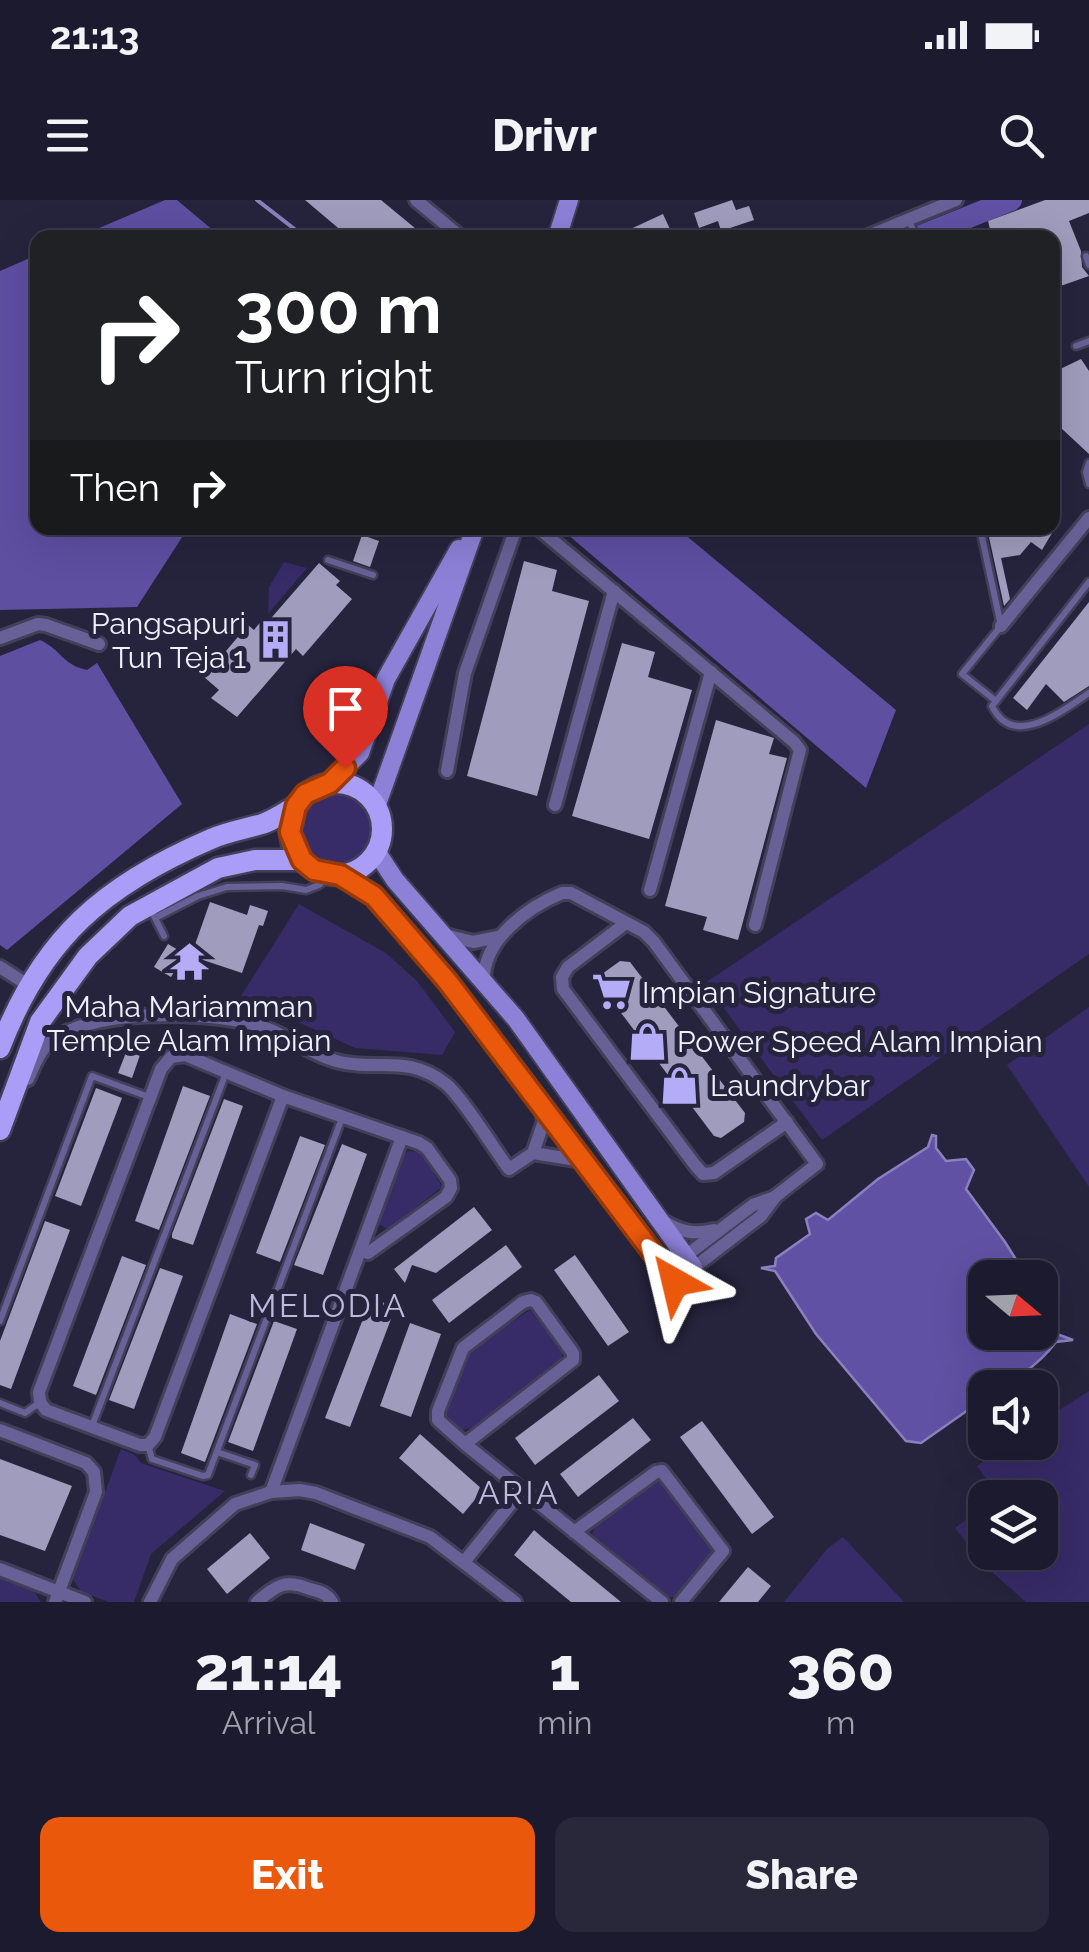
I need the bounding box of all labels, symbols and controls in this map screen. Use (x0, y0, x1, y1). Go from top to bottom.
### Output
text: 21:13 (50, 13, 140, 58)
icon: menu (40, 108, 95, 163)
icon: search (994, 108, 1049, 163)
text: Drivr (492, 109, 597, 162)
text: 300 m (235, 267, 442, 349)
icon: right (70, 270, 200, 400)
text: Turn right (235, 351, 433, 404)
icon: right (180, 460, 235, 515)
text: Then (70, 465, 160, 510)
place label: Pangsapuri Tun Teja 1 (91, 606, 246, 675)
building icon: Pangsapuri Tun Teja 1 (255, 619, 297, 661)
pin (303, 666, 388, 769)
icon: arrive (318, 681, 373, 736)
temple icon: Maha Mariamman Temple Alam Impian (168, 941, 210, 983)
supermarket icon: Impian Signature (591, 971, 633, 1013)
place label: Impian Signature (642, 975, 876, 1010)
place label: Maha Mariamman Temple Alam Impian (46, 989, 332, 1058)
shop icon: Power Speed Alam Impian (626, 1020, 668, 1062)
place label: Power Speed Alam Impian (677, 1024, 1043, 1059)
shop icon: Laundrybar (659, 1064, 701, 1106)
place label: Laundrybar (710, 1068, 870, 1103)
position arrow (623, 1230, 727, 1334)
north arrow (968, 1260, 1058, 1350)
map controls (968, 1260, 1058, 1570)
district label: MELODIA (248, 1287, 408, 1324)
button: sound (968, 1370, 1058, 1460)
district label: ARIA (478, 1474, 560, 1511)
button: layers (968, 1480, 1058, 1570)
text: 21:14 (195, 1634, 343, 1704)
text: 1 (549, 1634, 580, 1704)
text: 360 (787, 1634, 894, 1704)
text: Arrival (222, 1704, 316, 1741)
text: min (537, 1704, 592, 1741)
text: m (826, 1704, 855, 1741)
button: Exit (40, 1817, 535, 1932)
button: Share (555, 1817, 1049, 1932)

